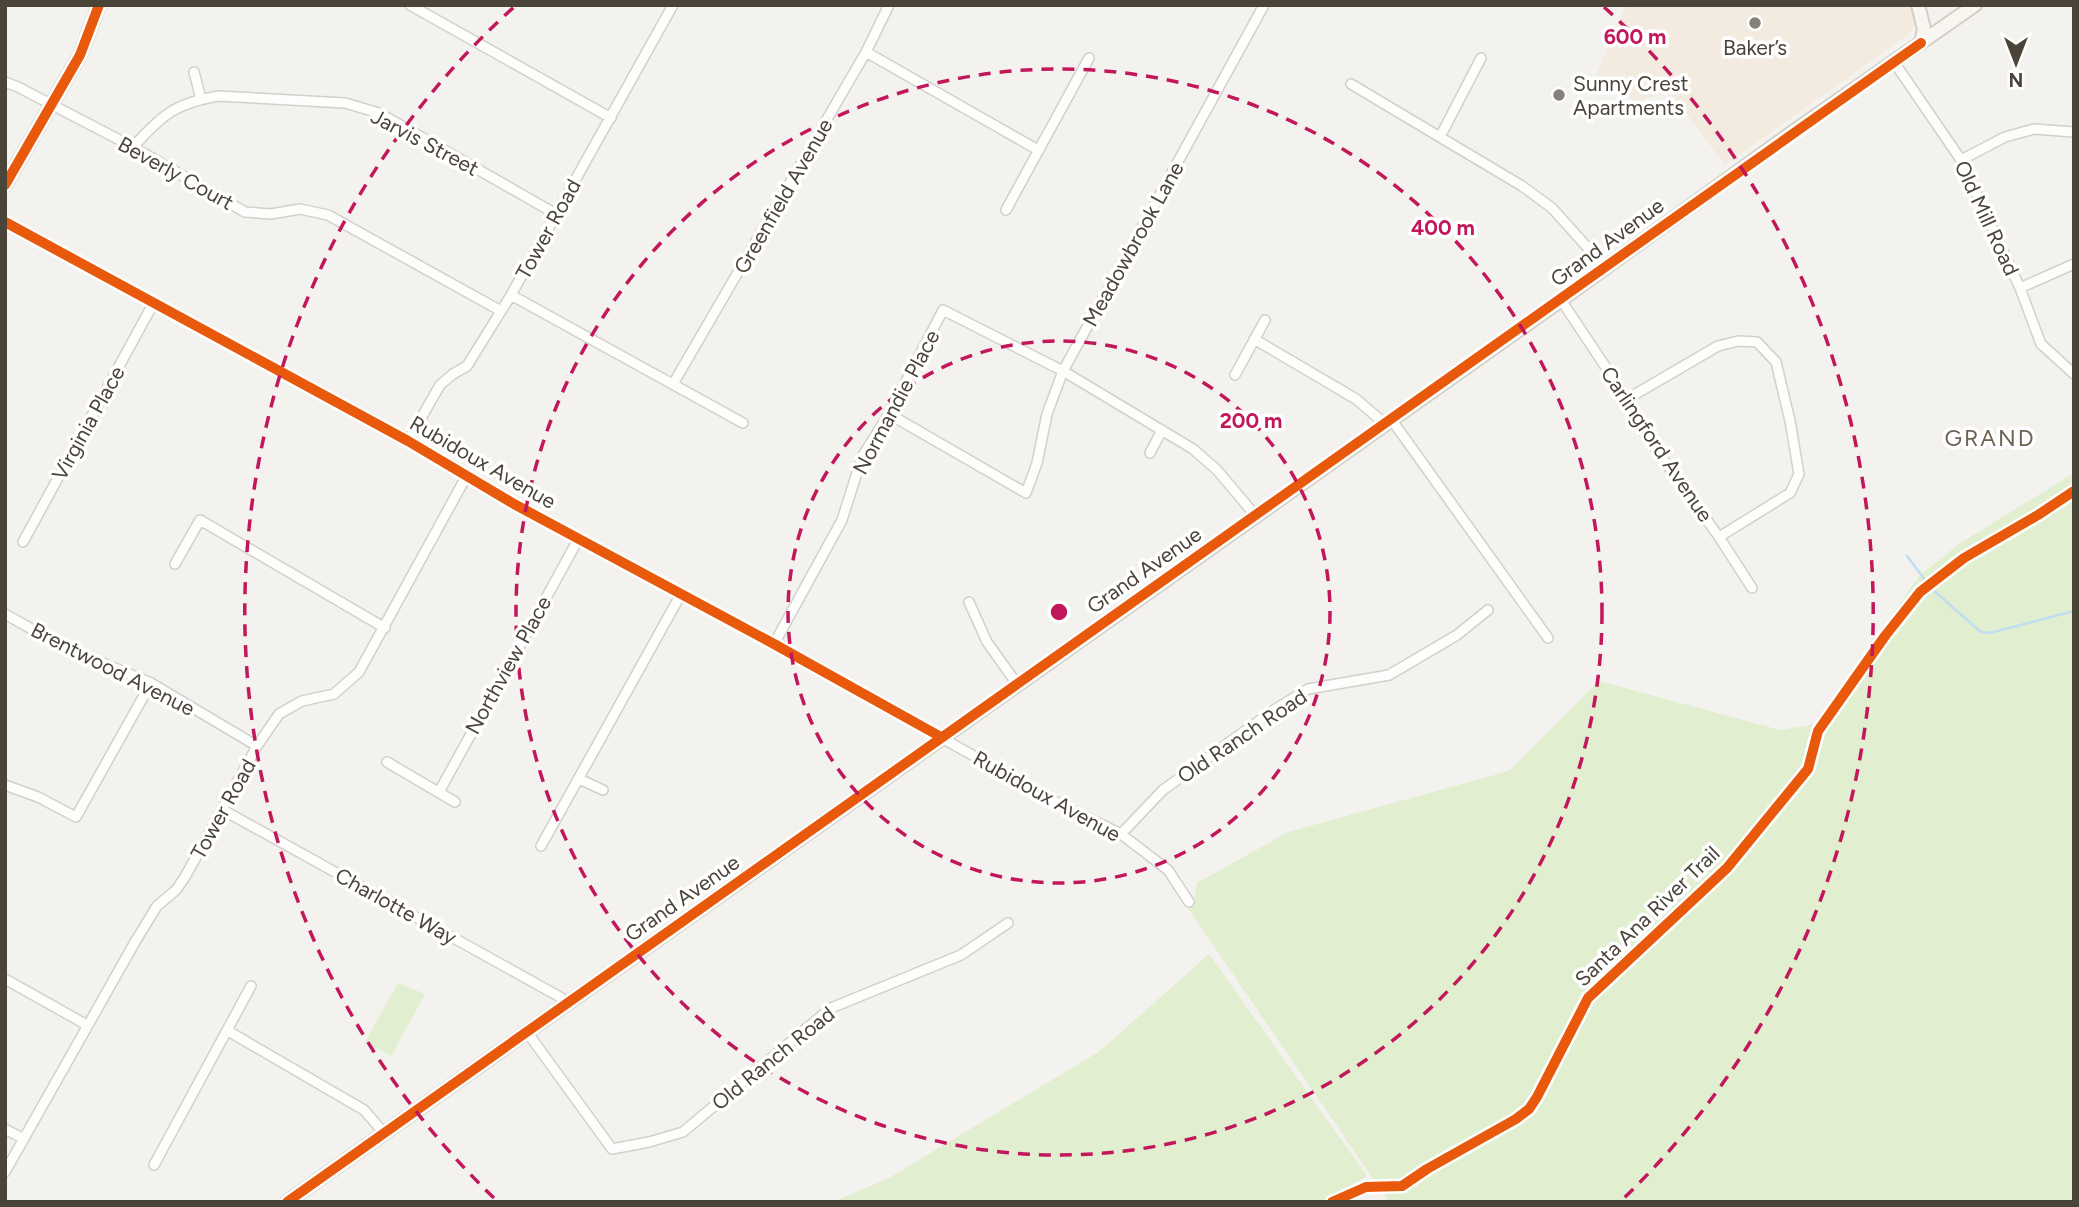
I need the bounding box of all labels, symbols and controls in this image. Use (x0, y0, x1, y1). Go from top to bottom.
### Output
marker: Baker’s (1747, 15, 1763, 31)
text: 600 m (1604, 24, 1666, 49)
north arrow (1981, 28, 2051, 98)
place label: Baker’s (1723, 35, 1787, 60)
text: N (2009, 68, 2023, 91)
place label: Sunny Crest Apartments (1573, 71, 1689, 120)
marker: Sunny Crest Apartments (1551, 87, 1567, 103)
street label: Jarvis Street (367, 103, 483, 181)
street label: Greenfield Avenue (728, 114, 838, 278)
street label: Beverly Court (114, 131, 238, 215)
street label: Meadowbrook Lane (1077, 157, 1189, 331)
street label: Old Mill Road (1950, 157, 2024, 279)
street label: Tower Road (510, 175, 586, 283)
street label: Grand Avenue (1545, 193, 1669, 291)
text: 400 m (1411, 215, 1475, 240)
street label: Normandie Place (847, 326, 945, 478)
street label: Virginia Place (46, 362, 130, 484)
street label: Carlingford Avenue (1596, 362, 1718, 526)
text: 200 m (1220, 408, 1282, 433)
street label: Rubidoux Avenue (406, 410, 560, 514)
district label: GRAND (1944, 424, 2036, 452)
street label: Grand Avenue (1082, 521, 1206, 619)
street label: Northview Place (460, 592, 556, 738)
centre of rings (1047, 600, 1071, 624)
street label: Brentwood Avenue (27, 617, 199, 721)
street label: Old Ranch Road (1173, 684, 1311, 788)
street label: Rubidoux Avenue (969, 745, 1125, 847)
street label: Tower Road (185, 755, 261, 863)
street label: Santa Ana River Trail (1570, 841, 1724, 991)
street label: Grand Avenue (620, 849, 744, 947)
street label: Charlotte Way (331, 862, 461, 950)
street label: Old Ranch Road (707, 1001, 839, 1115)

